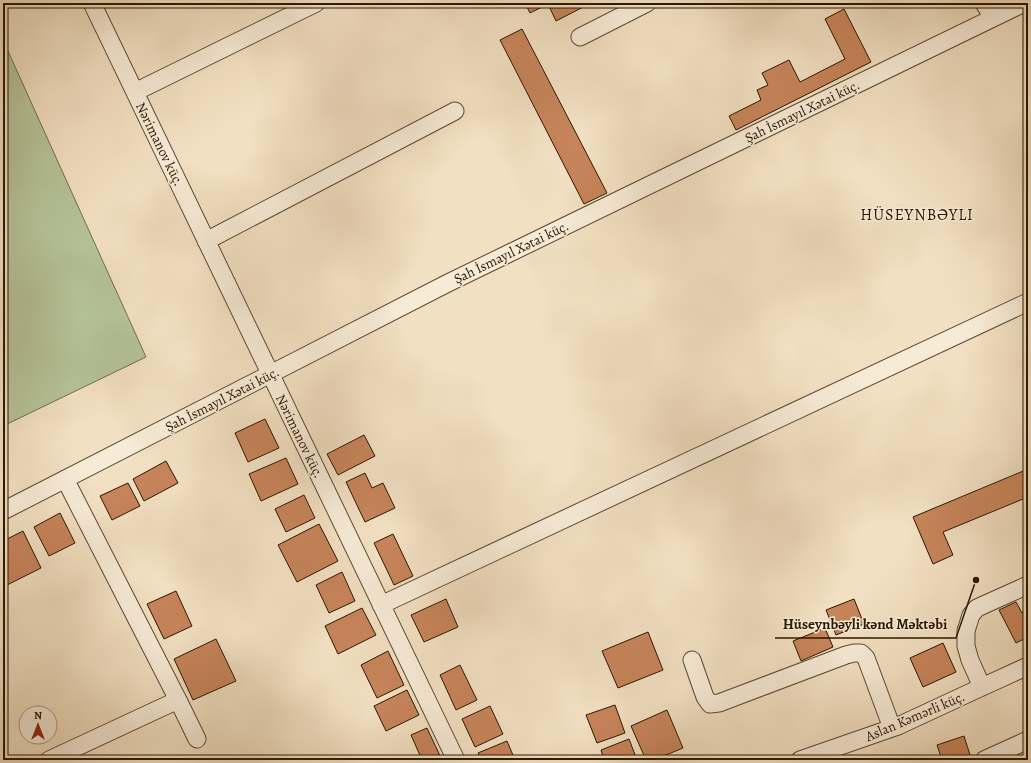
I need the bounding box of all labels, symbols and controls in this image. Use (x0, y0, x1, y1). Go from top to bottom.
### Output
street label: Şah İsmayıl Xətai küç. (742, 75, 863, 148)
street label: Nərimanov küç. (131, 99, 188, 189)
district label: HÜSEYNBƏYLI (860, 204, 974, 226)
street label: Şah İsmayıl Xətai küç. (451, 216, 572, 289)
street label: Şah İsmayıl Xətai küç. (162, 362, 283, 436)
street label: Nərimanov küç. (271, 391, 328, 481)
callout: Hüseynbəyli kənd Məktəbi (775, 611, 956, 638)
text: Hüseynbəyli kənd Məktəbi (783, 614, 948, 634)
street label: Aslan Kəmərli küç. (862, 687, 968, 746)
north arrow (18, 705, 58, 745)
text: N (34, 708, 42, 723)

